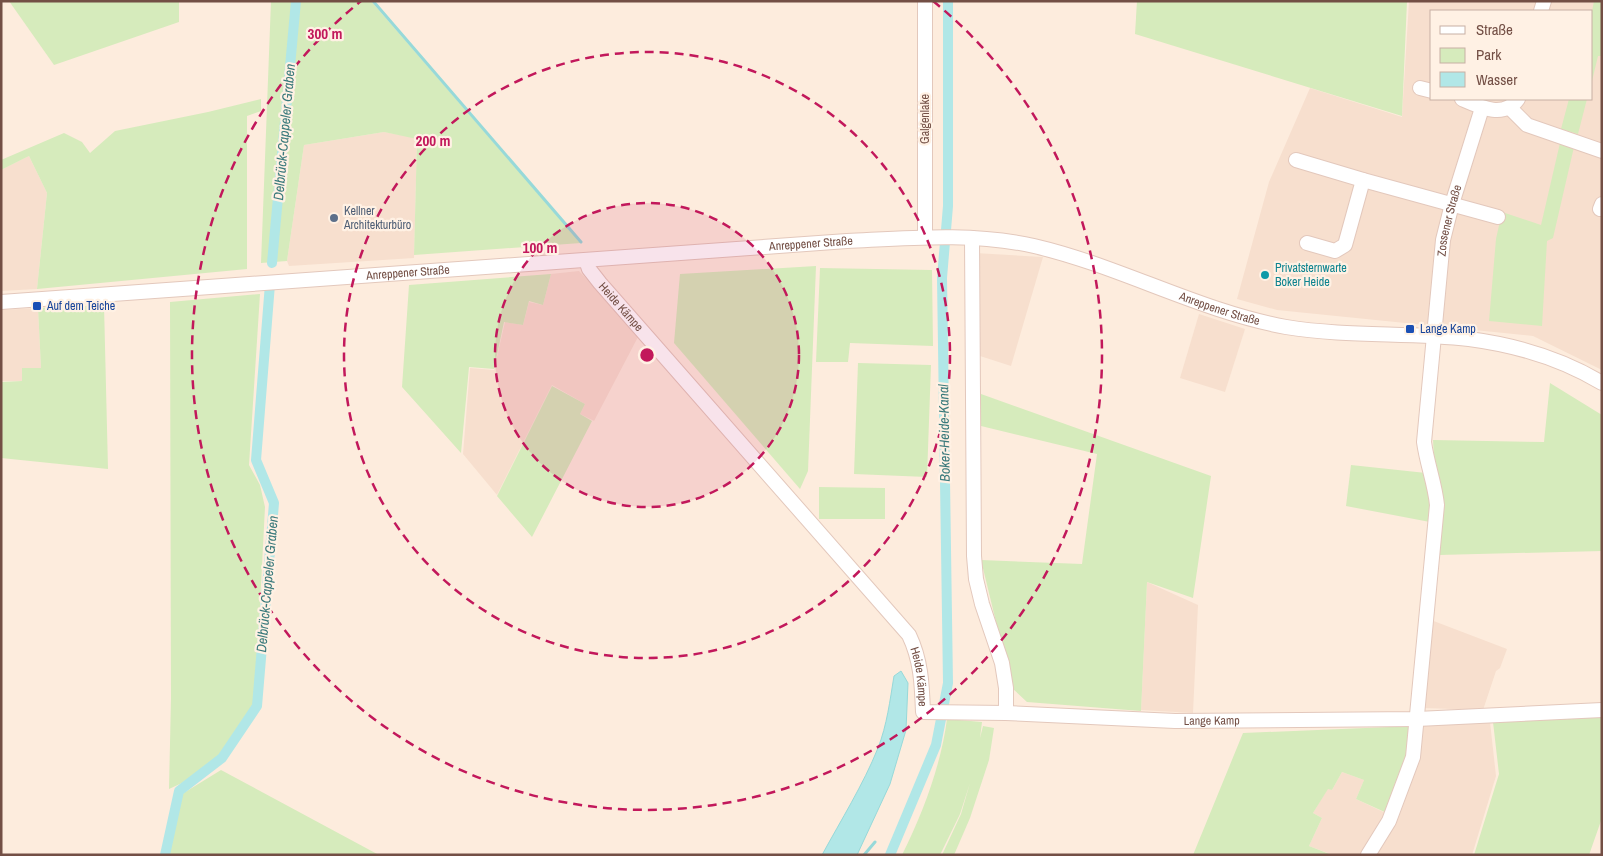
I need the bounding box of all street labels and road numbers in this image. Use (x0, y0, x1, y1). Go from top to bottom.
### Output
street label: Galgenlake (917, 94, 933, 144)
street label: Zossener Straße (1433, 183, 1466, 257)
street label: Anreppener Straße (767, 233, 853, 255)
street label: Anreppener Straße (365, 262, 450, 284)
street label: Heide Kämpe (595, 279, 647, 335)
street label: Anreppener Straße (1176, 288, 1262, 329)
street label: Heide Kämpe (906, 645, 931, 707)
street label: Lange Kamp (1184, 712, 1240, 729)

